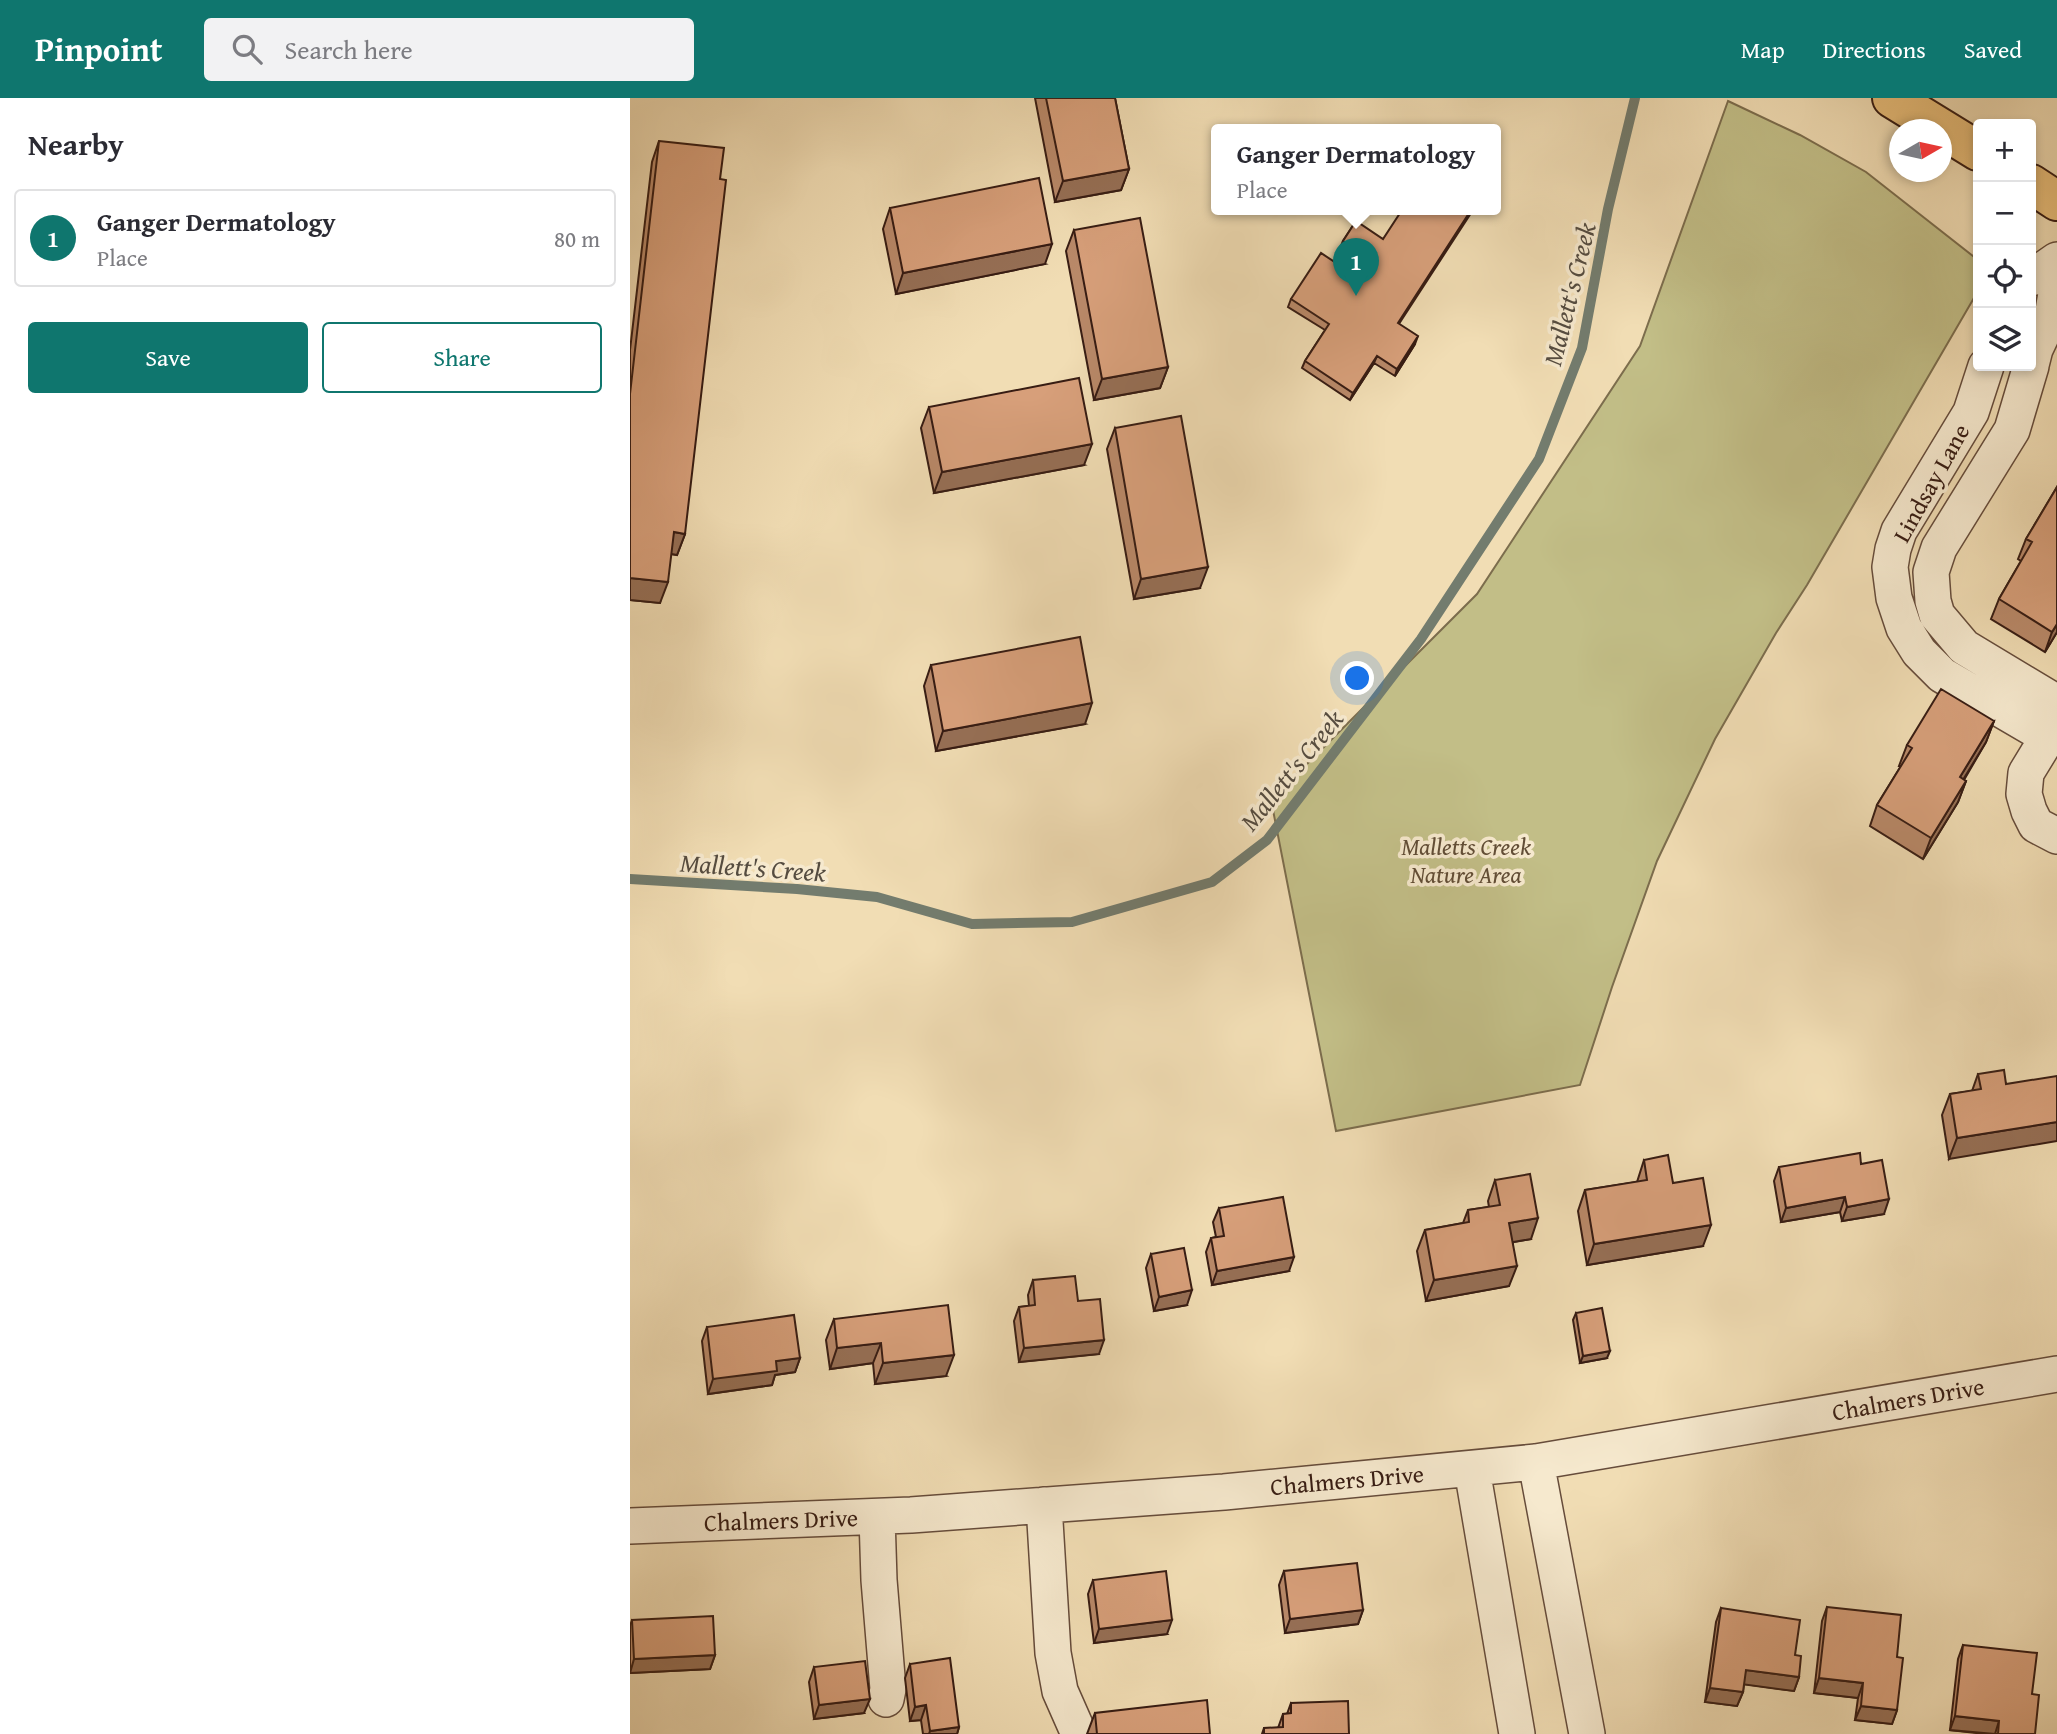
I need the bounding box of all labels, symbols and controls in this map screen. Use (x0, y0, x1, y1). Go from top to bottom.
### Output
search box (204, 18, 694, 81)
text: Pinpoint (35, 25, 162, 73)
icon: search (228, 30, 266, 68)
text: Search here (284, 30, 413, 69)
text: Map (1741, 32, 1785, 67)
text: Directions (1823, 32, 1926, 67)
text: Saved (1964, 32, 2022, 67)
north arrow (1889, 119, 1952, 182)
map controls (1973, 119, 2036, 371)
button: + (1973, 119, 2036, 182)
text: Nearby (28, 122, 124, 166)
popup (1211, 124, 1501, 215)
text: Ganger Dermatology (1237, 134, 1475, 173)
text: Place (1237, 173, 1287, 206)
button: − (1973, 182, 2036, 245)
text: Ganger Dermatology (97, 202, 336, 241)
water label: Mallett's Creek (1532, 218, 1606, 370)
text: 1 (47, 222, 59, 255)
text: 80 m (554, 222, 600, 255)
pin: 1 (1333, 238, 1379, 296)
text: Place (97, 241, 148, 274)
button: locate (1973, 245, 2036, 308)
button: layers (1973, 308, 2036, 371)
button: Save (28, 322, 308, 393)
button: Share (322, 322, 602, 393)
street label: Lindsay Lane (1884, 417, 1978, 549)
your location (1340, 661, 1374, 695)
water label: Mallett's Creek (1230, 701, 1352, 839)
park label: Malletts Creek Nature Area (1401, 829, 1531, 892)
water label: Mallett's Creek (679, 842, 827, 892)
street label: Chalmers Drive (1829, 1368, 1987, 1430)
street label: Chalmers Drive (1269, 1456, 1425, 1504)
street label: Chalmers Drive (703, 1500, 859, 1540)

